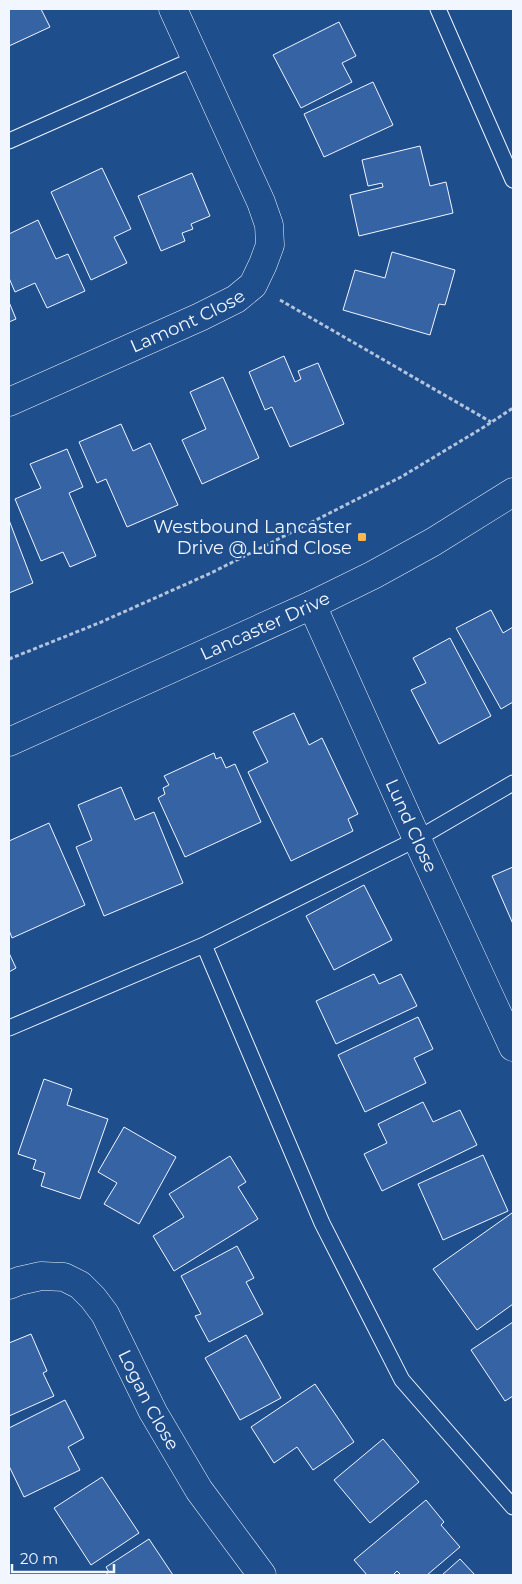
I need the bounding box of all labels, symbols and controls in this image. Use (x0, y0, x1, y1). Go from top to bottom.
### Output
street label: Lamont Close (127, 285, 250, 358)
place label: Westbound Lancaster Drive @ Lund Close (153, 516, 352, 559)
marker: Westbound Lancaster Drive @ Lund Close (356, 531, 368, 543)
street label: Lancaster Drive (197, 587, 334, 665)
street label: Lund Close (381, 776, 442, 876)
street label: Logan Close (113, 1346, 184, 1454)
scale bar (12, 1542, 115, 1574)
text: 20 m (20, 1549, 58, 1568)

